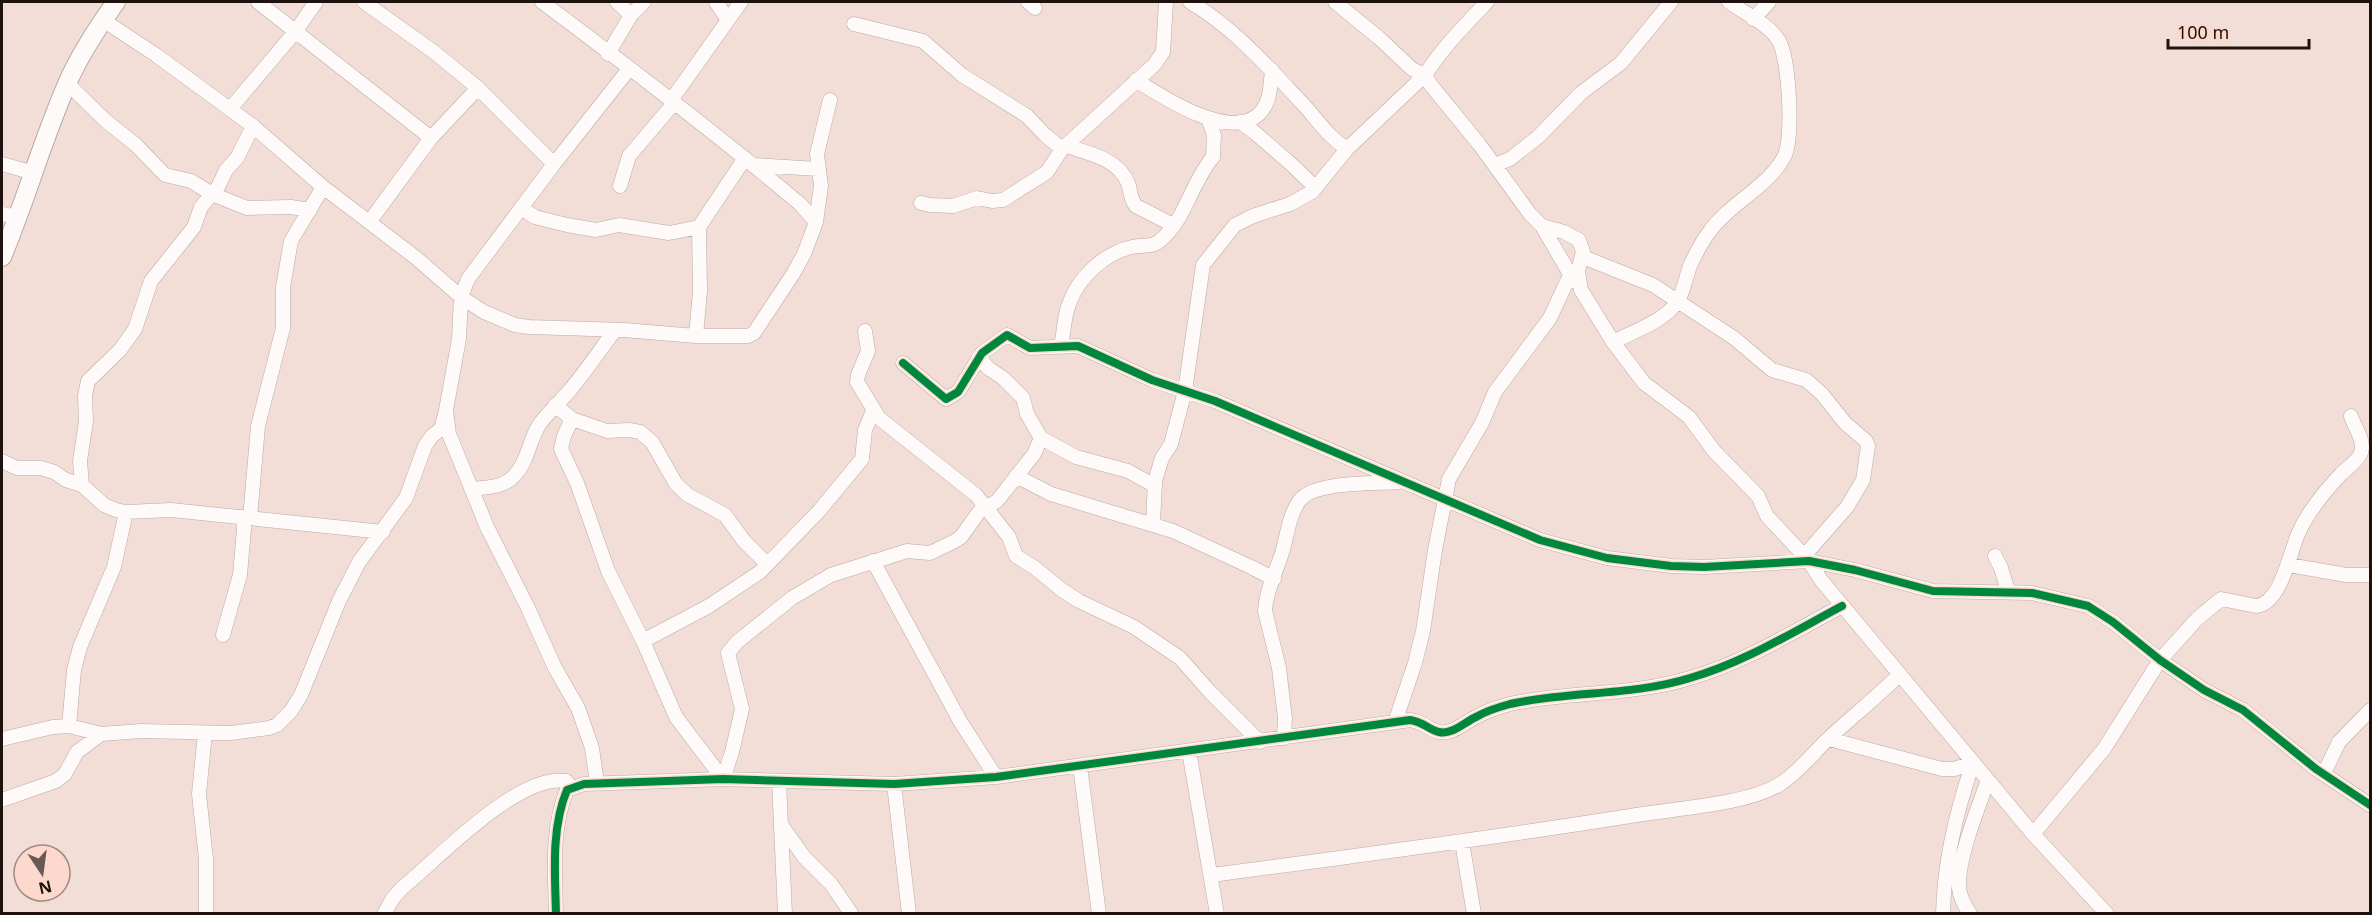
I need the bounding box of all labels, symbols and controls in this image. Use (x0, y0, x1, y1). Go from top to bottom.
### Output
scale bar (2168, 12, 2309, 50)
text: 100 m (2177, 20, 2229, 44)
north arrow (12, 843, 72, 903)
text: N (37, 875, 54, 900)

